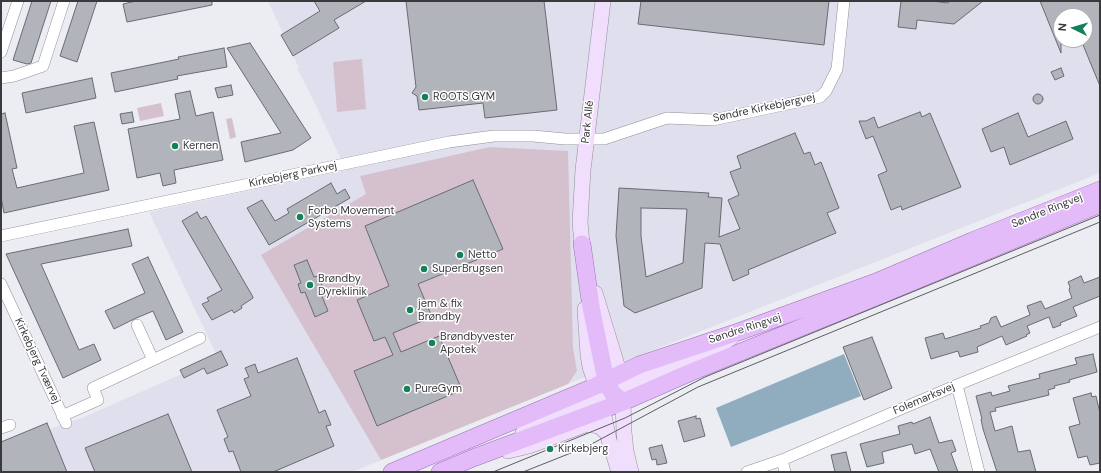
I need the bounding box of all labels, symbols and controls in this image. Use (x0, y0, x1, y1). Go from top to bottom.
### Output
north arrow (1053, 8, 1093, 48)
text: N (1055, 22, 1069, 32)
place label: ROOTS GYM (433, 90, 495, 104)
street label: Søndre Kirkebjergvej (712, 91, 816, 125)
marker: ROOTS GYM (420, 92, 430, 102)
street label: Park Allé (579, 100, 597, 144)
place label: Kernen (183, 139, 218, 153)
marker: Kernen (170, 141, 180, 151)
street label: Kirkebjerg Parkvej (248, 159, 338, 191)
street label: Søndre Ringvej (1010, 191, 1084, 231)
place label: Forbo Movement Systems (308, 204, 395, 230)
marker: Forbo Movement Systems (295, 212, 305, 222)
place label: Netto (468, 248, 497, 262)
marker: Netto (455, 250, 465, 260)
place label: SuperBrugsen (432, 262, 503, 276)
marker: SuperBrugsen (419, 264, 429, 274)
place label: Brøndby Dyreklinik (318, 272, 367, 298)
marker: Brøndby Dyreklinik (305, 280, 315, 290)
place label: jem & fix Brøndby (418, 297, 462, 323)
marker: jem & fix Brøndby (405, 305, 415, 315)
street label: Søndre Ringvej (707, 311, 783, 347)
street label: Kirkebjerg Tværvej (11, 316, 63, 406)
place label: Brøndbyvester Apotek (440, 330, 514, 356)
marker: Brøndbyvester Apotek (427, 338, 437, 348)
street label: Folemarksvej (891, 380, 957, 418)
place label: PureGym (415, 382, 462, 396)
marker: PureGym (402, 384, 412, 394)
place label: Kirkebjerg (558, 442, 608, 456)
marker: Kirkebjerg (545, 444, 555, 454)

